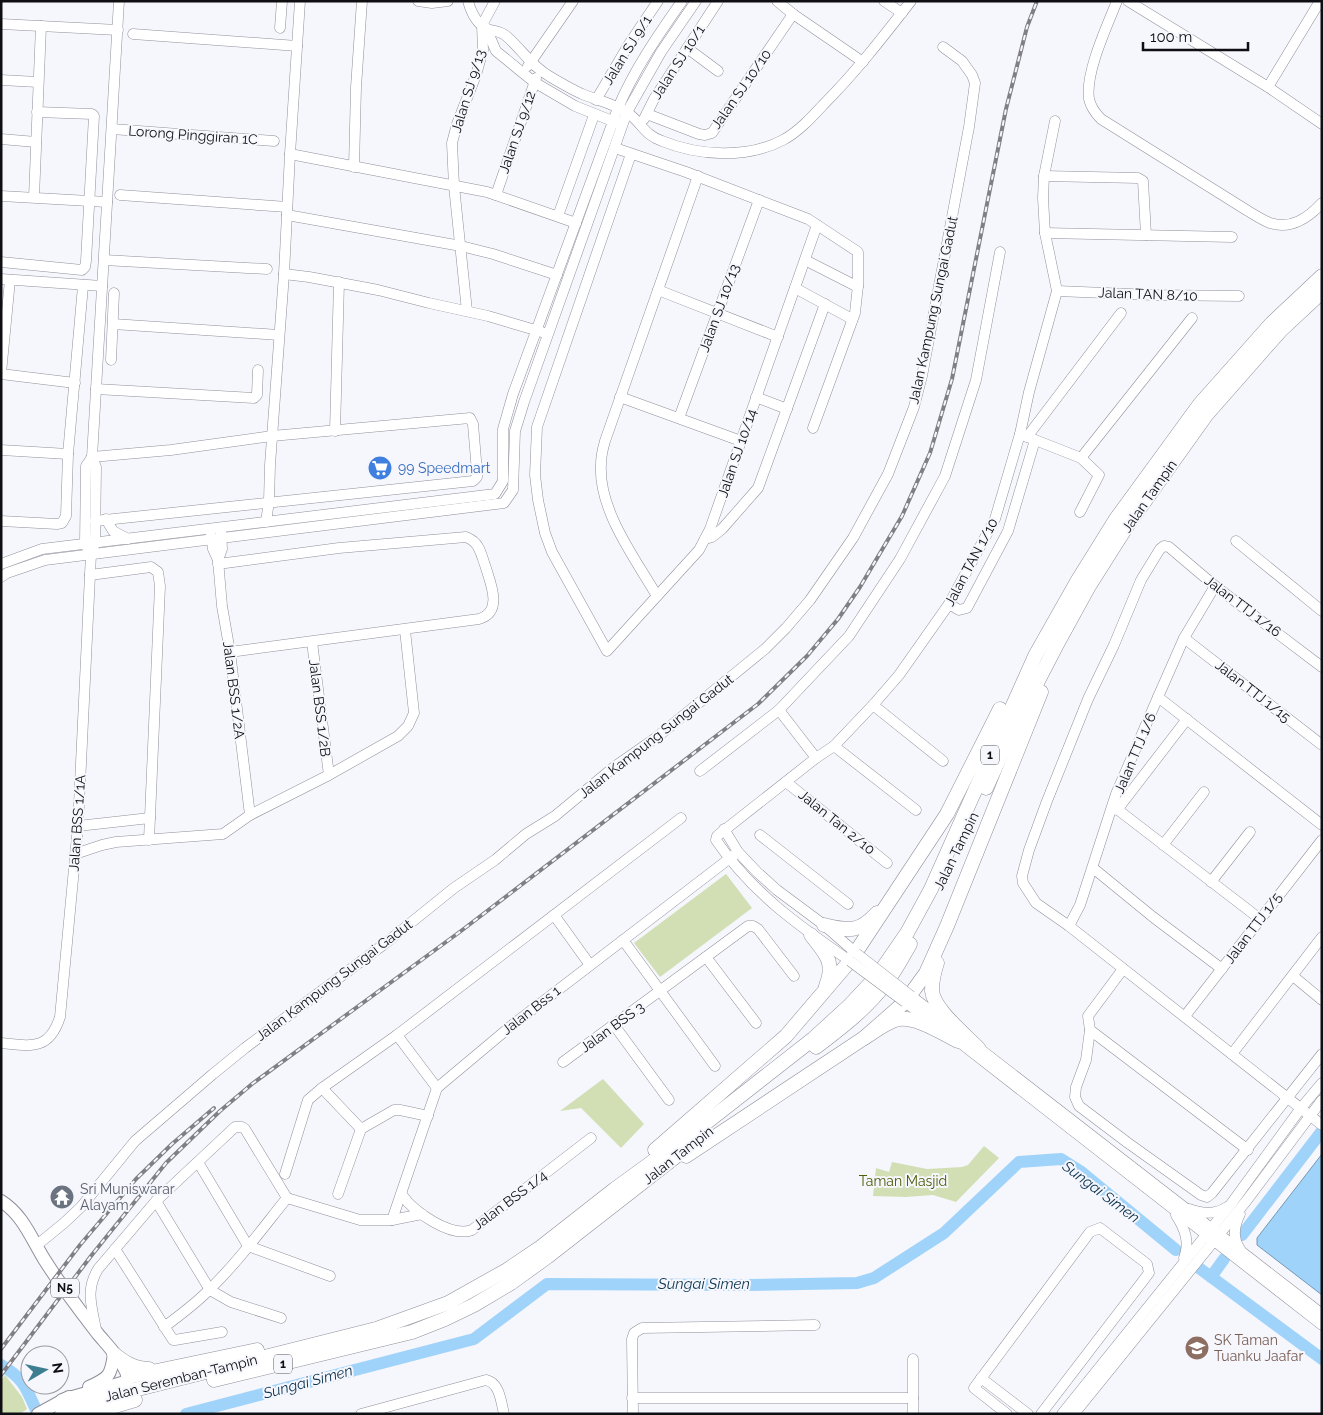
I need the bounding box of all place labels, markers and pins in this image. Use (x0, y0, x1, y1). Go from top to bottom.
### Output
supermarket icon: 99 Speedmart (367, 455, 393, 481)
place label: 99 Speedmart (398, 460, 491, 476)
place label: Sri Muniswarar Alayam (80, 1181, 175, 1213)
temple icon: Sri Muniswarar Alayam (49, 1184, 75, 1210)
place label: SK Taman Tuanku Jaafar (1214, 1332, 1303, 1364)
school or university icon: SK Taman Tuanku Jaafar (1184, 1335, 1210, 1361)

